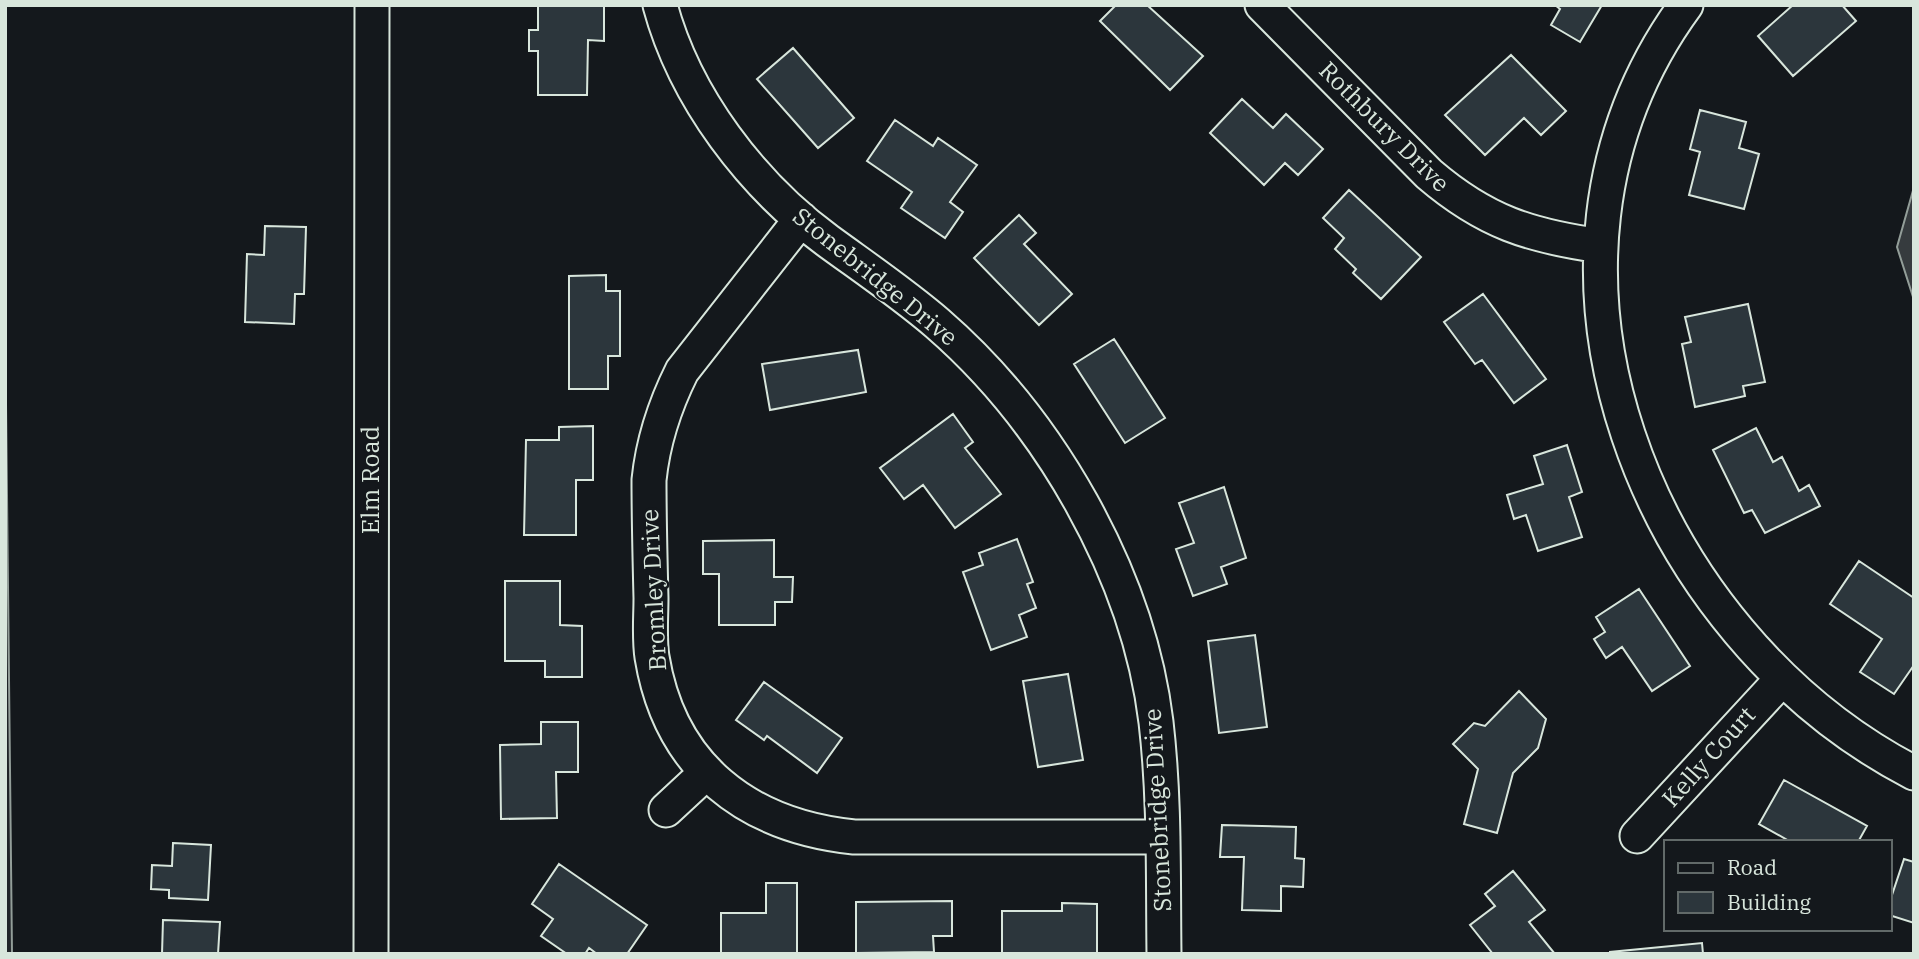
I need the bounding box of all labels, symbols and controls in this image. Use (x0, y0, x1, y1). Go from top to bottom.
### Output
street label: Rothbury Drive (1312, 54, 1457, 199)
street label: Stonebridge Drive (787, 200, 965, 353)
street label: Elm Road (354, 426, 386, 534)
street label: Bromley Drive (633, 508, 673, 672)
street label: Kelly Court (1655, 699, 1762, 814)
street label: Stonebridge Drive (1136, 708, 1178, 912)
legend (1664, 840, 1891, 931)
text: Road (1727, 853, 1777, 881)
text: Building (1727, 888, 1812, 916)

